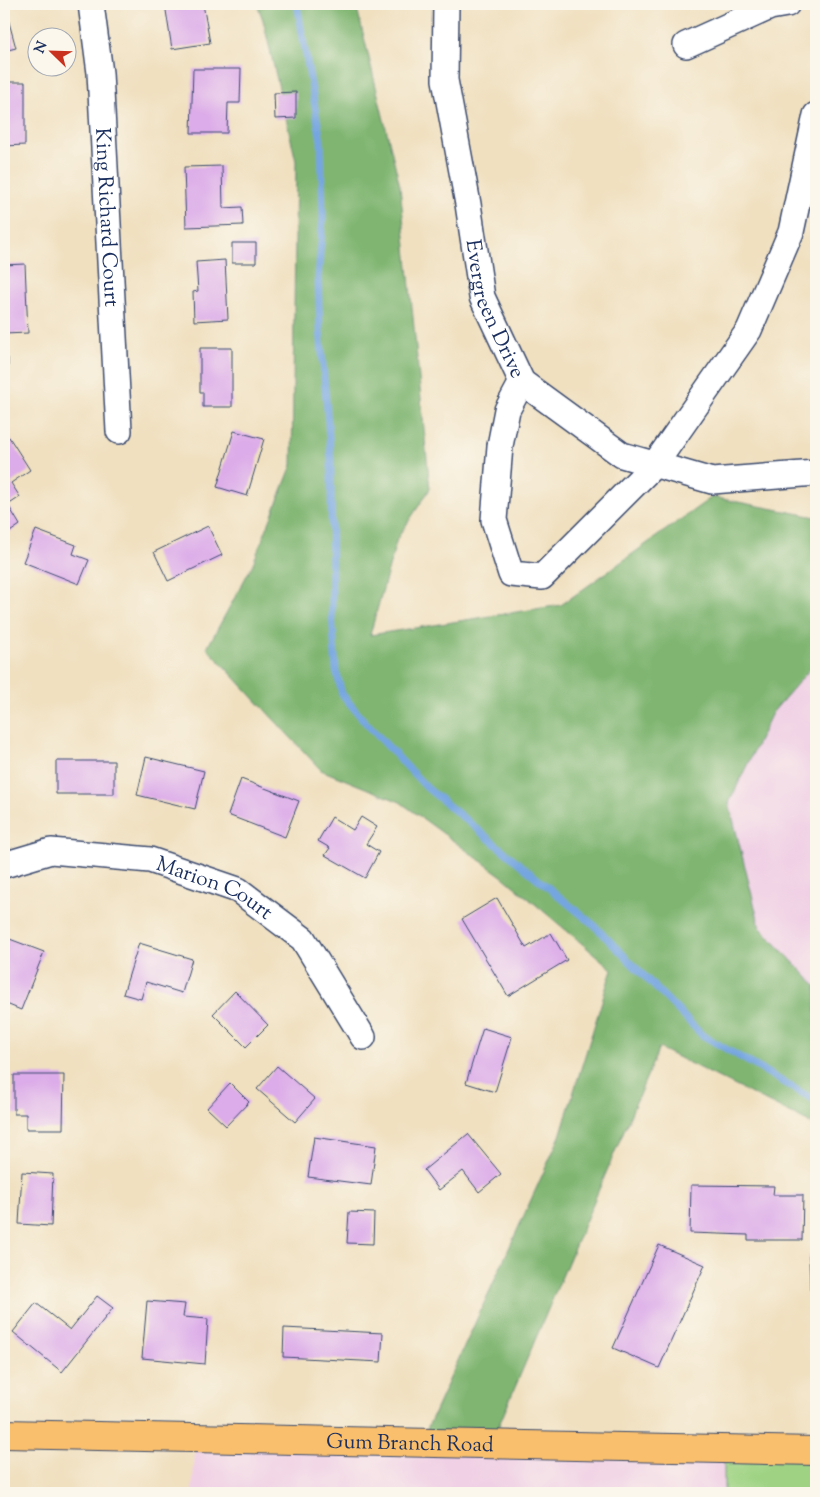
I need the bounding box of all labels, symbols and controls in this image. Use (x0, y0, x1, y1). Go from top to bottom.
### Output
north arrow (28, 28, 78, 78)
text: N (30, 39, 53, 57)
street label: King Richard Court (86, 127, 125, 308)
street label: Evergreen Drive (457, 238, 531, 384)
street label: Marion Court (152, 850, 278, 928)
street label: Gum Branch Road (326, 1428, 494, 1461)

